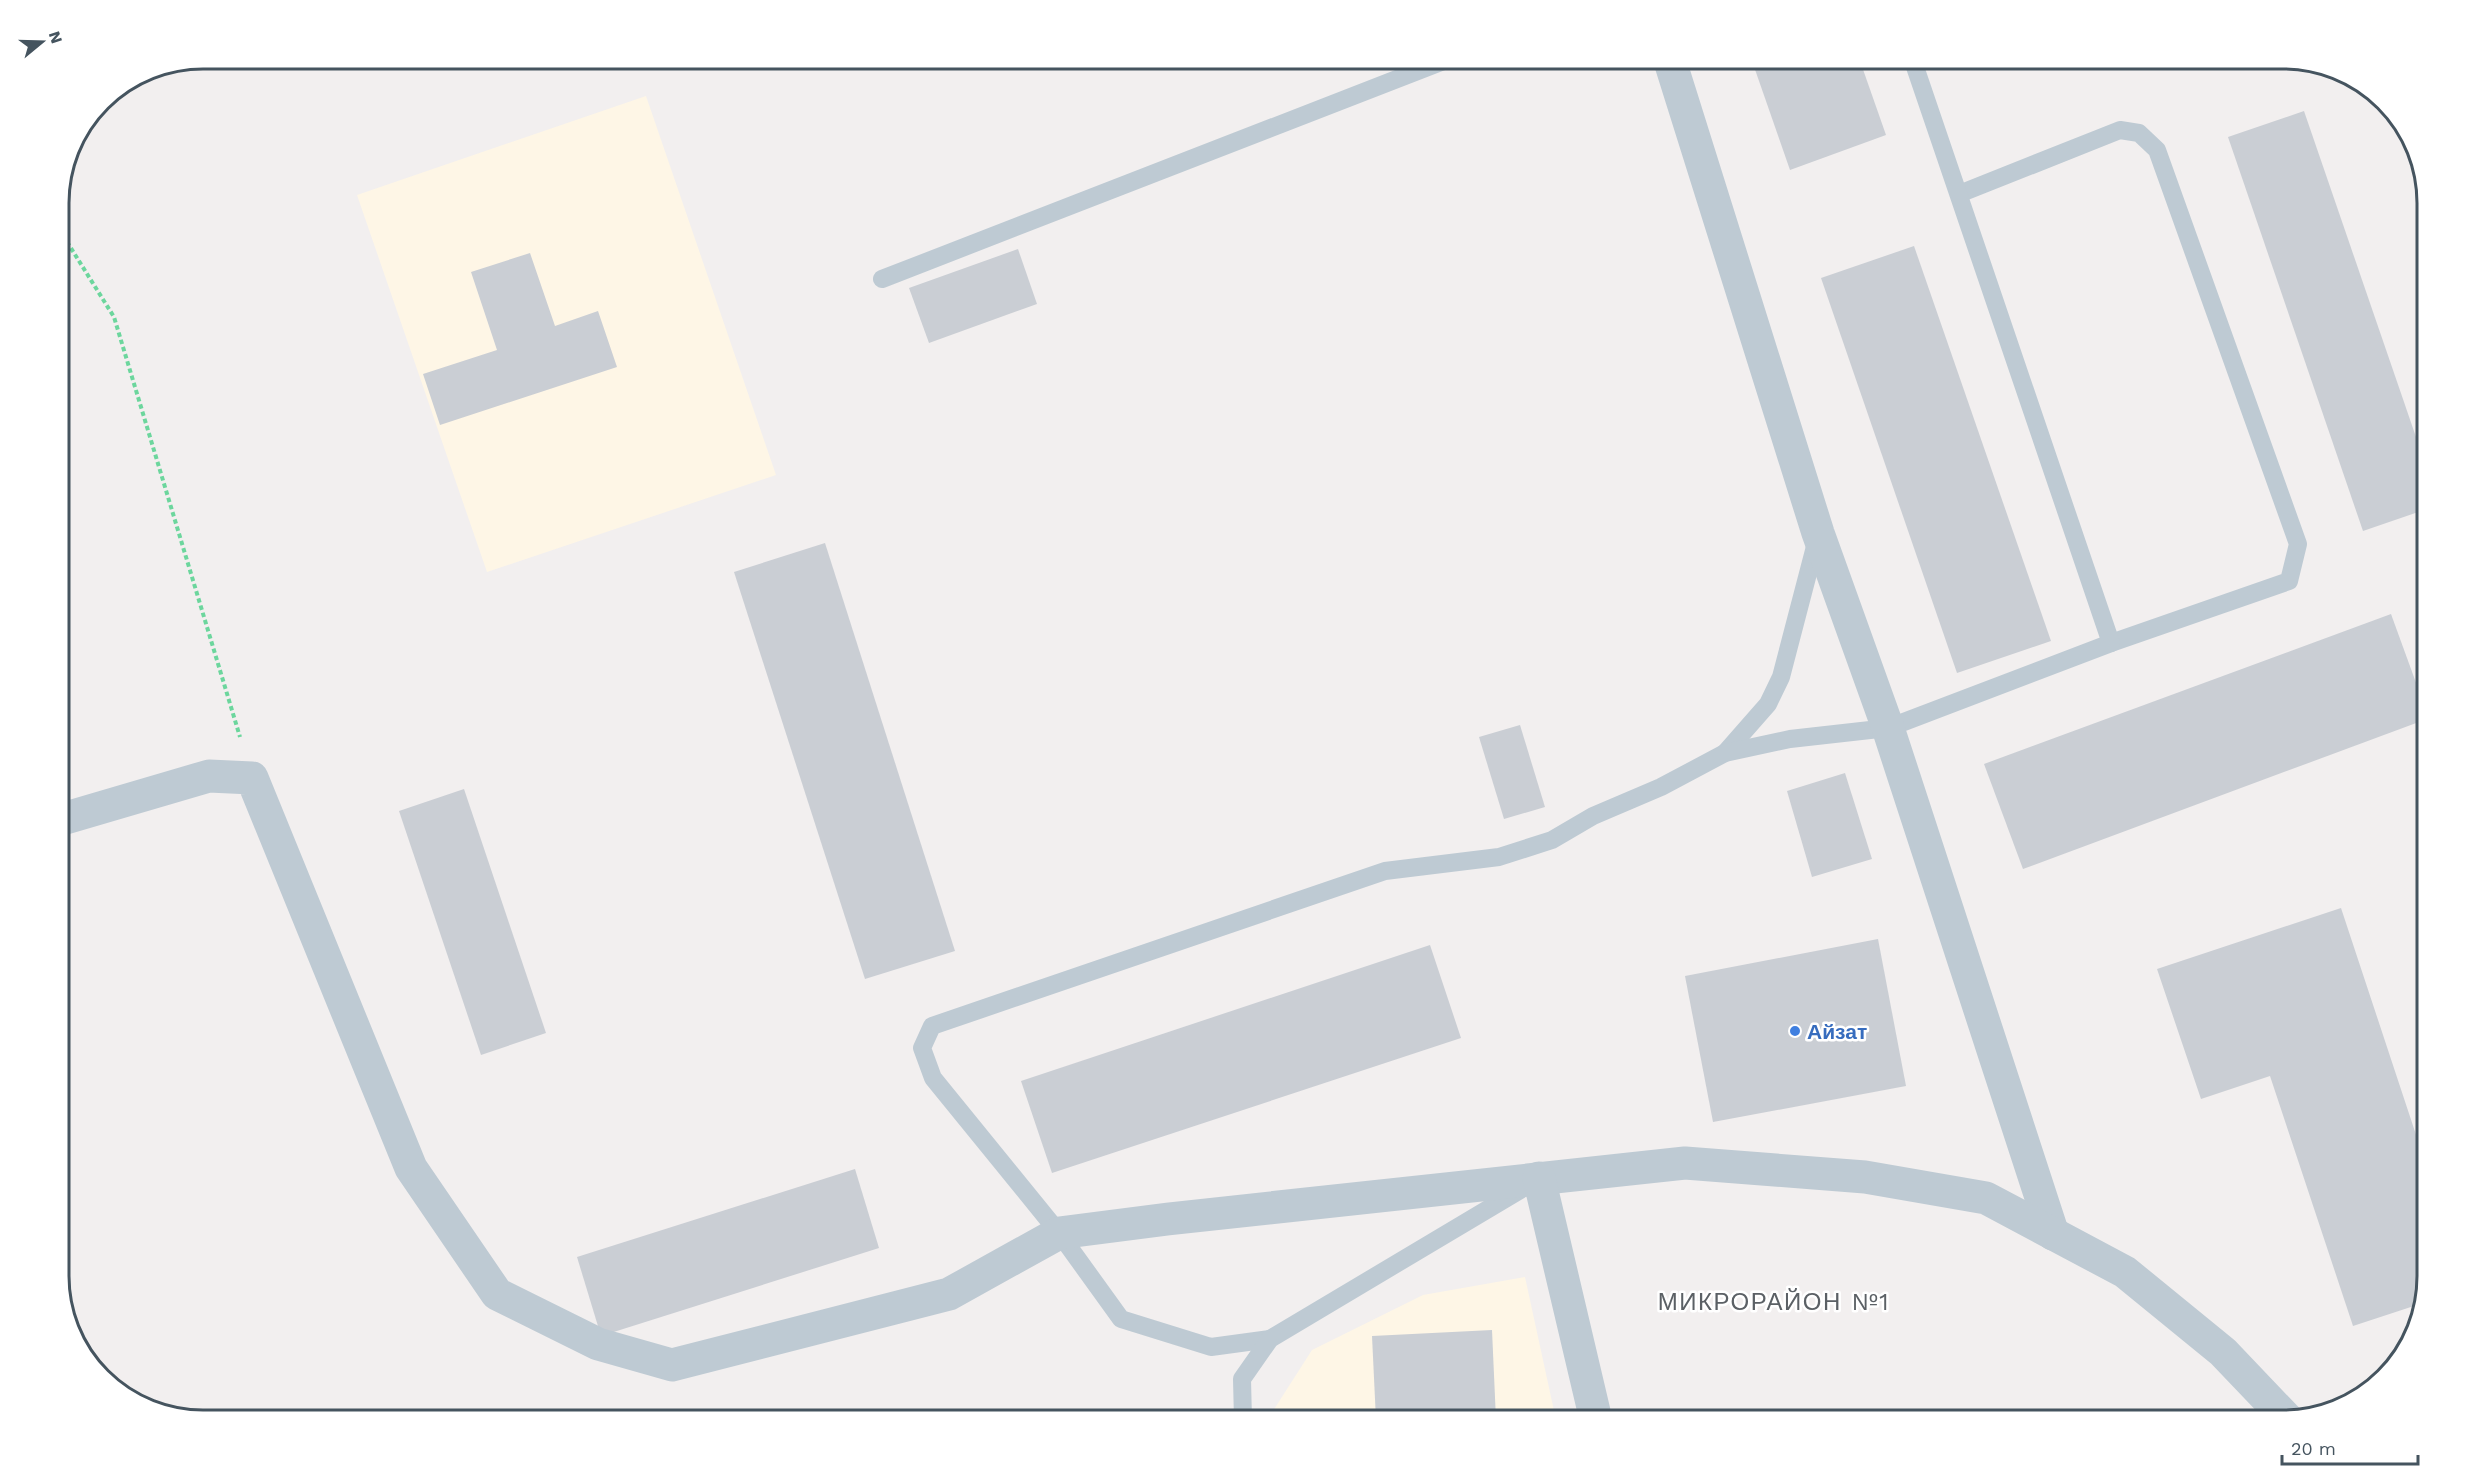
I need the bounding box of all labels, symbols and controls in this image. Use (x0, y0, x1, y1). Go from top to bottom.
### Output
north arrow (12, 12, 72, 72)
text: N (45, 29, 67, 46)
place label: Айзат (1807, 1019, 1867, 1044)
marker: Айзат (1788, 1024, 1802, 1038)
district label: МИКРОРАЙОН №1 (1658, 1288, 1890, 1316)
scale bar (2282, 1428, 2418, 1466)
text: 20 m (2291, 1438, 2336, 1459)

